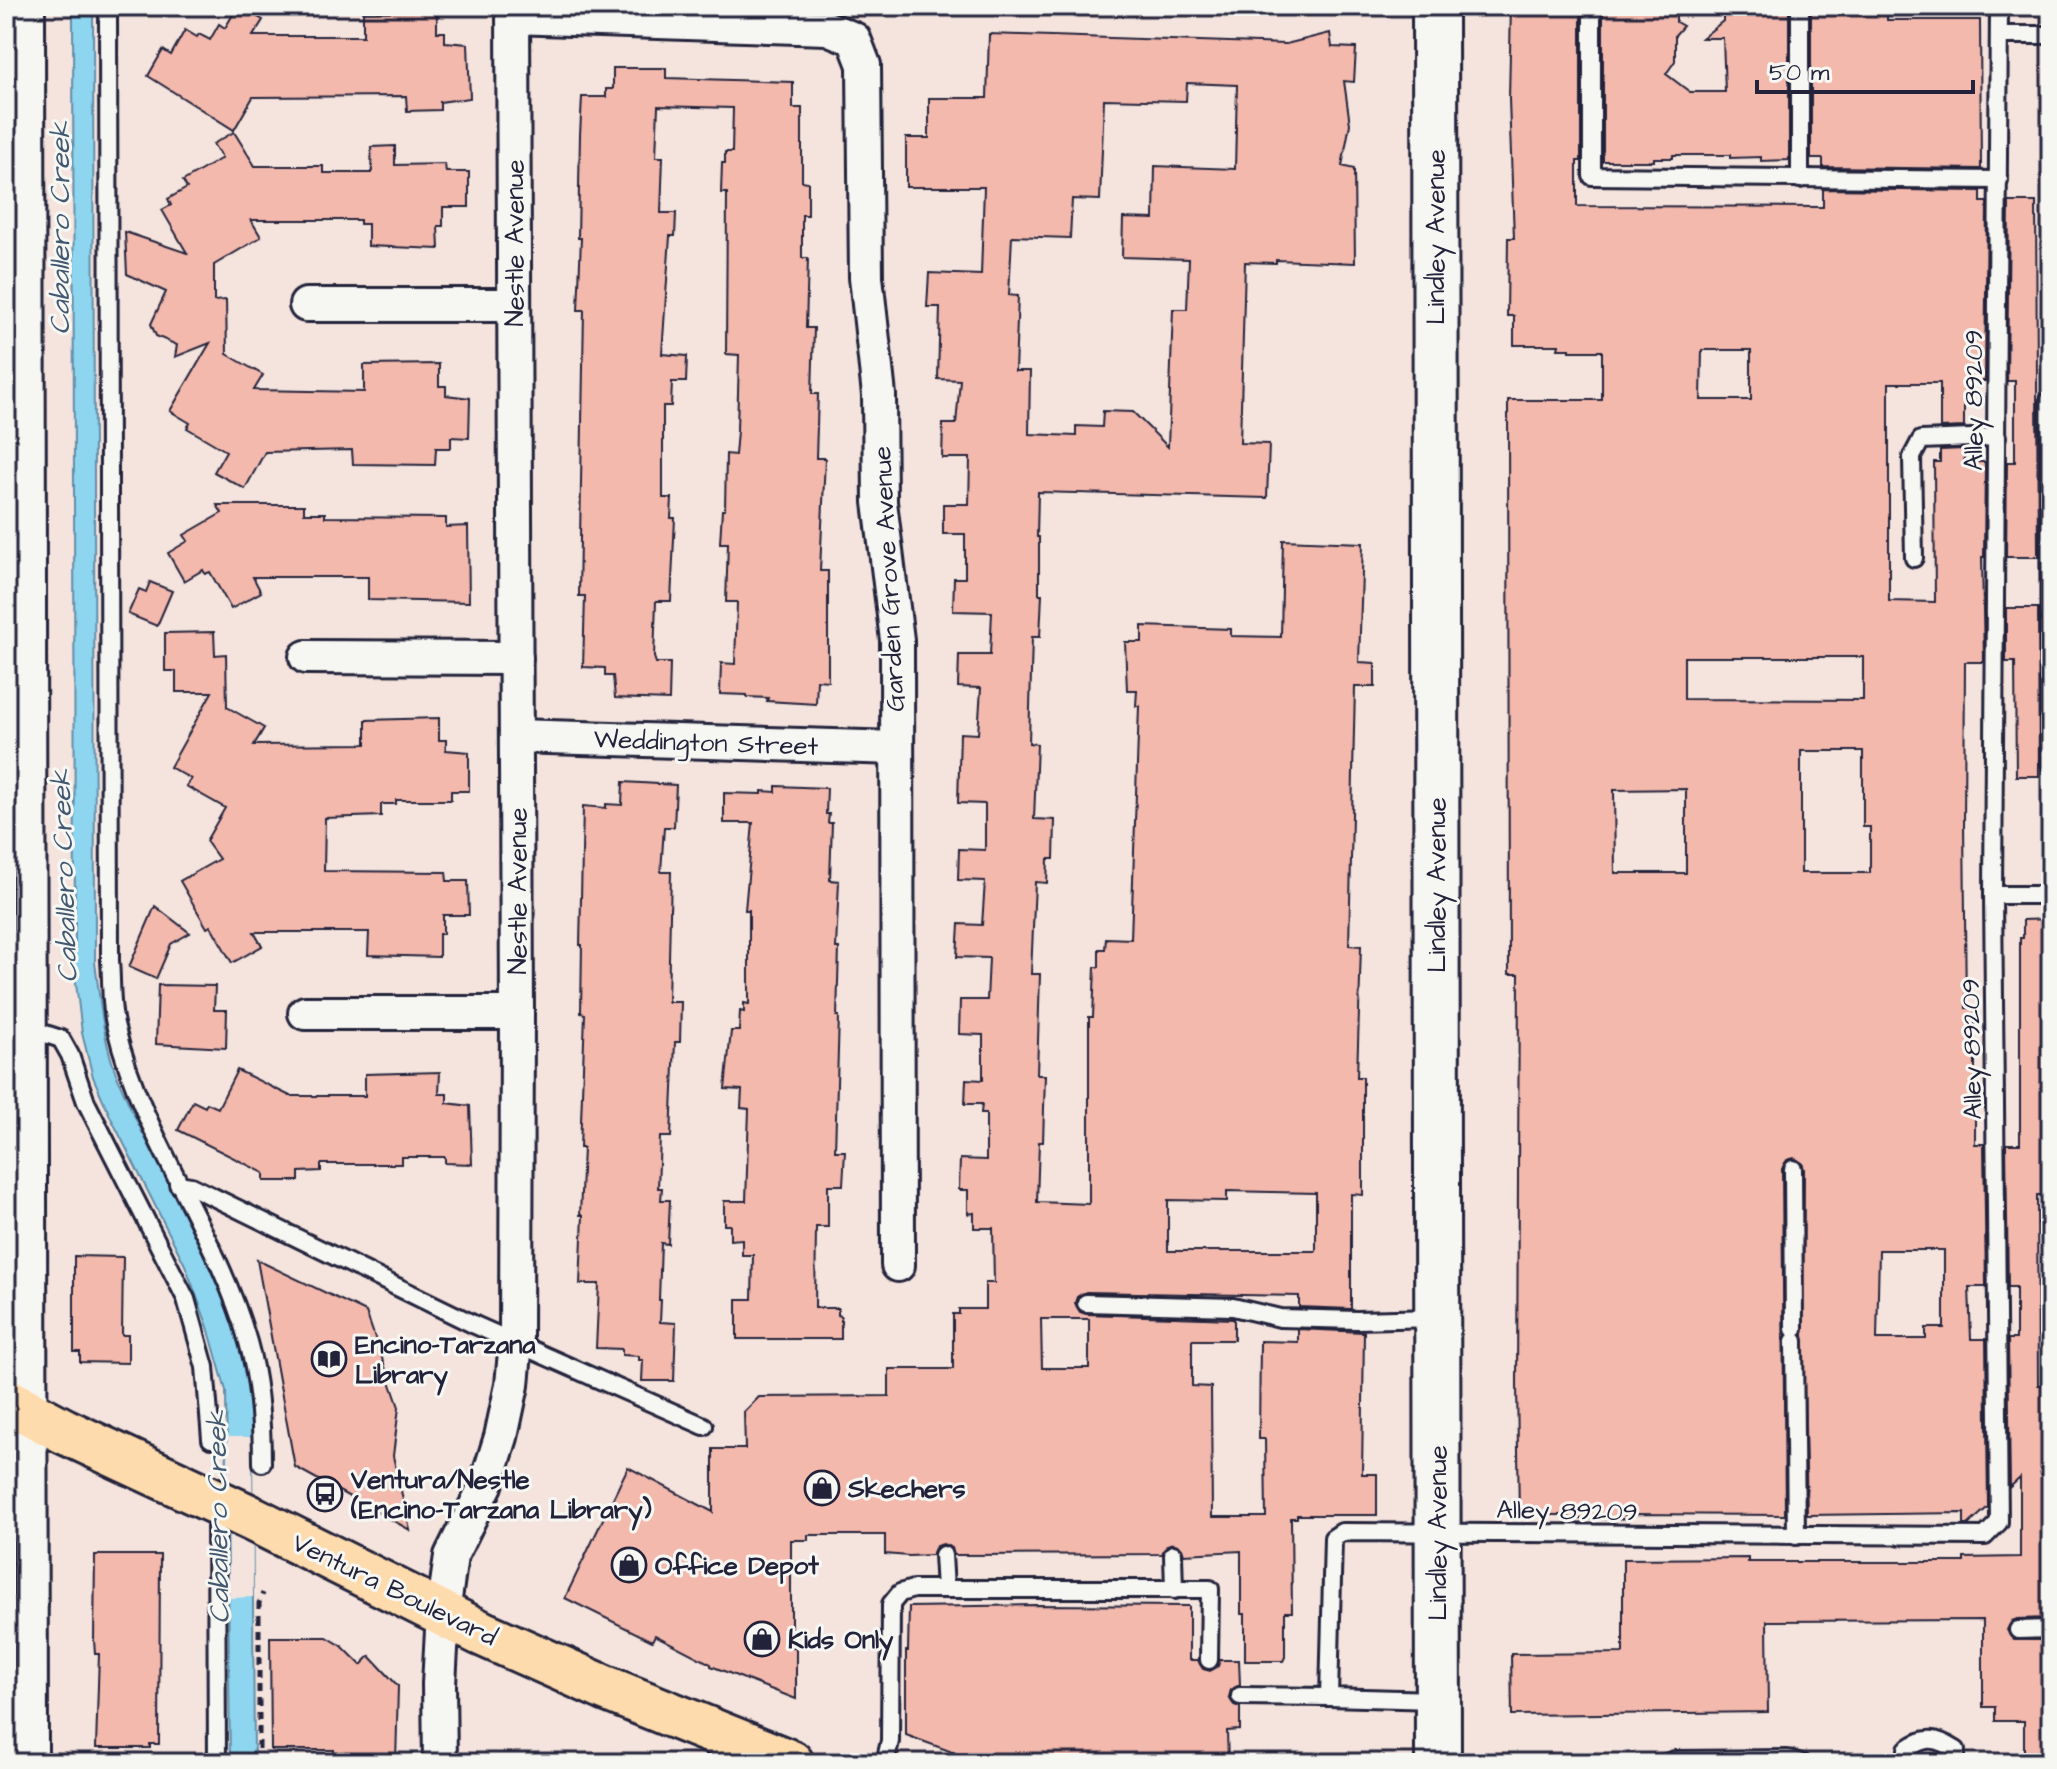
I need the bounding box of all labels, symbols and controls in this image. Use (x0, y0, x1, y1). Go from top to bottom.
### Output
scale bar (1757, 44, 1973, 94)
text: 50 m (1769, 56, 1830, 90)
water label: Caballero Creek (41, 121, 80, 335)
street label: Lindley Avenue (1418, 149, 1456, 325)
street label: Nestle Avenue (497, 160, 533, 326)
street label: Alley 89209 (1956, 329, 1994, 471)
street label: Garden Grove Avenue (864, 445, 914, 713)
street label: Weddington Street (593, 721, 819, 767)
water label: Caballero Creek (41, 768, 88, 983)
street label: Lindley Avenue (1419, 797, 1457, 973)
street label: Nestle Avenue (500, 808, 536, 974)
street label: Alley 89209 (1953, 978, 1993, 1120)
place label: Encino-Tarzana Library (355, 1327, 536, 1396)
library icon: Encino-Tarzana Library (310, 1340, 348, 1378)
water label: Caballero Creek (197, 1409, 240, 1624)
street label: Lindley Avenue (1420, 1445, 1458, 1621)
place label: Ventura/Nestle (Encino-Tarzana Library) (350, 1462, 652, 1531)
shop icon: Skechers (803, 1469, 841, 1507)
place label: Skechers (847, 1471, 966, 1507)
bus stop icon: Ventura/Nestle (Encino-Tarzana Library) (306, 1475, 344, 1513)
street label: Alley 89209 (1496, 1492, 1638, 1532)
street label: Ventura Boulevard (286, 1525, 503, 1655)
shop icon: Office Depot (610, 1546, 648, 1584)
place label: Office Depot (655, 1548, 819, 1584)
shop icon: Kids Only (743, 1620, 781, 1658)
place label: Kids Only (788, 1622, 894, 1661)

